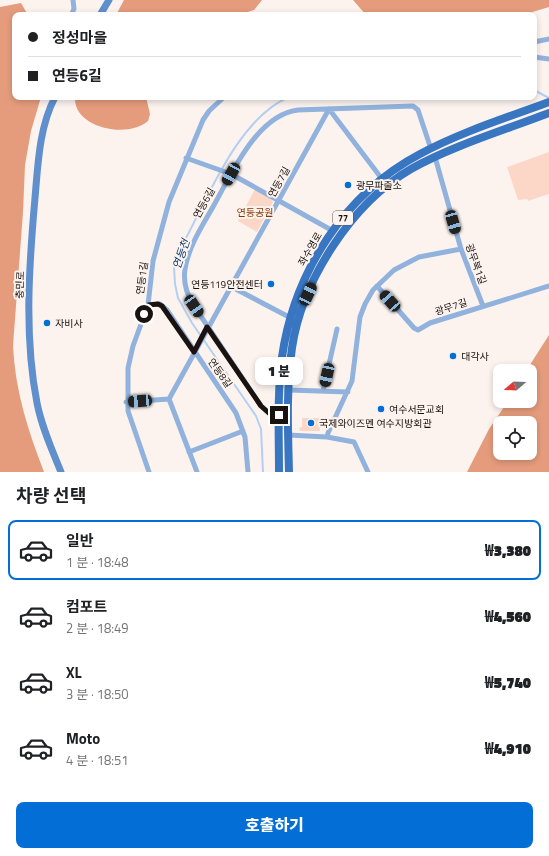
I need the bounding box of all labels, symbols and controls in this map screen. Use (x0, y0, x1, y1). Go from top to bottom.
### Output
text: 정성마을 (52, 26, 107, 49)
text: 연등6길 (52, 64, 102, 87)
car (220, 161, 242, 187)
street label: 연등7길 (264, 164, 294, 200)
place label: 광무파출소 (356, 178, 402, 193)
marker: 광무파출소 (343, 180, 353, 190)
street label: 연등6길 (189, 185, 219, 221)
park label: 연등공원 (237, 205, 273, 220)
car (444, 209, 462, 235)
road number: 77 (333, 211, 353, 225)
street label: 좌수영로 (294, 229, 326, 269)
water label: 연등천 (168, 235, 194, 271)
street label: 광무북1길 (462, 242, 490, 286)
street label: 연등1길 (132, 261, 152, 295)
street label: 충민로 (12, 271, 28, 299)
place label: 연등119안전센터 (191, 277, 263, 292)
marker: 연등119안전센터 (266, 279, 276, 289)
car (297, 281, 319, 307)
car (378, 288, 402, 314)
car (182, 293, 206, 319)
street label: 광무7길 (433, 295, 469, 319)
route start (135, 305, 153, 323)
place label: 자비사 (55, 316, 83, 331)
marker: 자비사 (42, 318, 52, 328)
place label: 대각사 (461, 349, 489, 364)
marker: 대각사 (448, 351, 458, 361)
street label: 연등8길 (204, 355, 236, 391)
callout: 1 분 (255, 357, 303, 385)
text: 1 분 (268, 361, 290, 381)
car (319, 362, 335, 388)
north arrow (493, 364, 537, 408)
map controls (493, 364, 537, 460)
car (128, 394, 152, 408)
place label: 여수서문교회 (389, 402, 444, 417)
marker: 여수서문교회 (376, 404, 386, 414)
route end (270, 406, 288, 424)
place label: 국제와이즈멘 여수지방회관 (319, 416, 432, 431)
button: locate (493, 416, 537, 460)
marker: 국제와이즈멘 여수지방회관 (306, 418, 316, 428)
text: 차량 선택 (16, 482, 86, 509)
text: 일반 (66, 529, 94, 552)
icon: car (18, 532, 54, 568)
text: ₩3,380 (485, 539, 531, 562)
text: 1 분 · 18:48 (66, 552, 129, 572)
text: 컴포트 (66, 595, 107, 618)
icon: car (18, 598, 54, 634)
text: ₩4,560 (485, 605, 531, 628)
text: 2 분 · 18:49 (66, 618, 129, 638)
text: XL (66, 661, 82, 684)
icon: car (18, 664, 54, 700)
text: ₩5,740 (485, 671, 531, 694)
text: 3 분 · 18:50 (66, 684, 129, 704)
text: Moto (66, 727, 100, 750)
icon: car (18, 730, 54, 766)
text: ₩4,910 (485, 737, 531, 760)
text: 4 분 · 18:51 (66, 750, 129, 770)
button: 호출하기 (16, 802, 533, 848)

